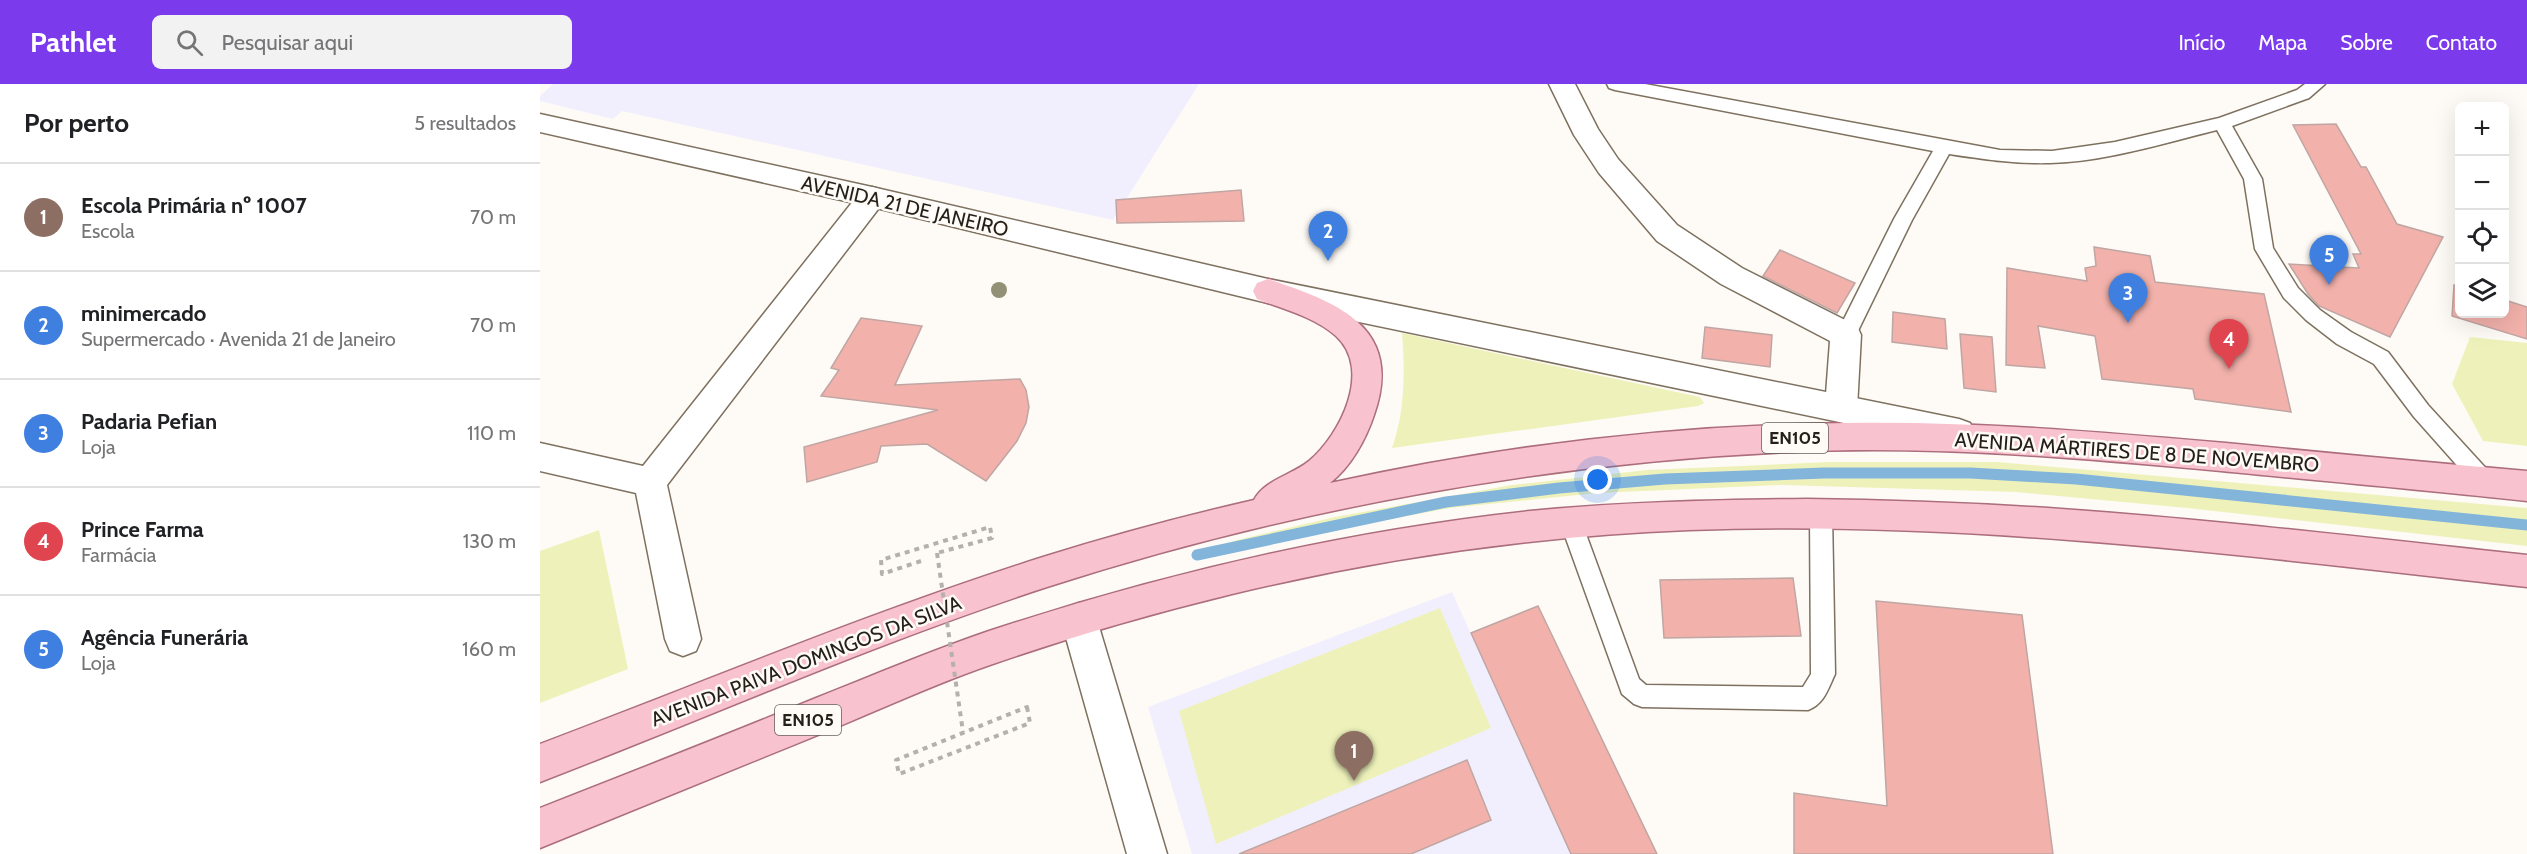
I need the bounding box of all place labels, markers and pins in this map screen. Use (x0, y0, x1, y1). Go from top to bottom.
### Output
pin: 2 (1308, 212, 1348, 261)
pin: 5 (2310, 236, 2348, 285)
pin: 3 (2108, 274, 2148, 323)
pin: 4 (2210, 320, 2248, 369)
pin: 1 (1334, 732, 1374, 781)

